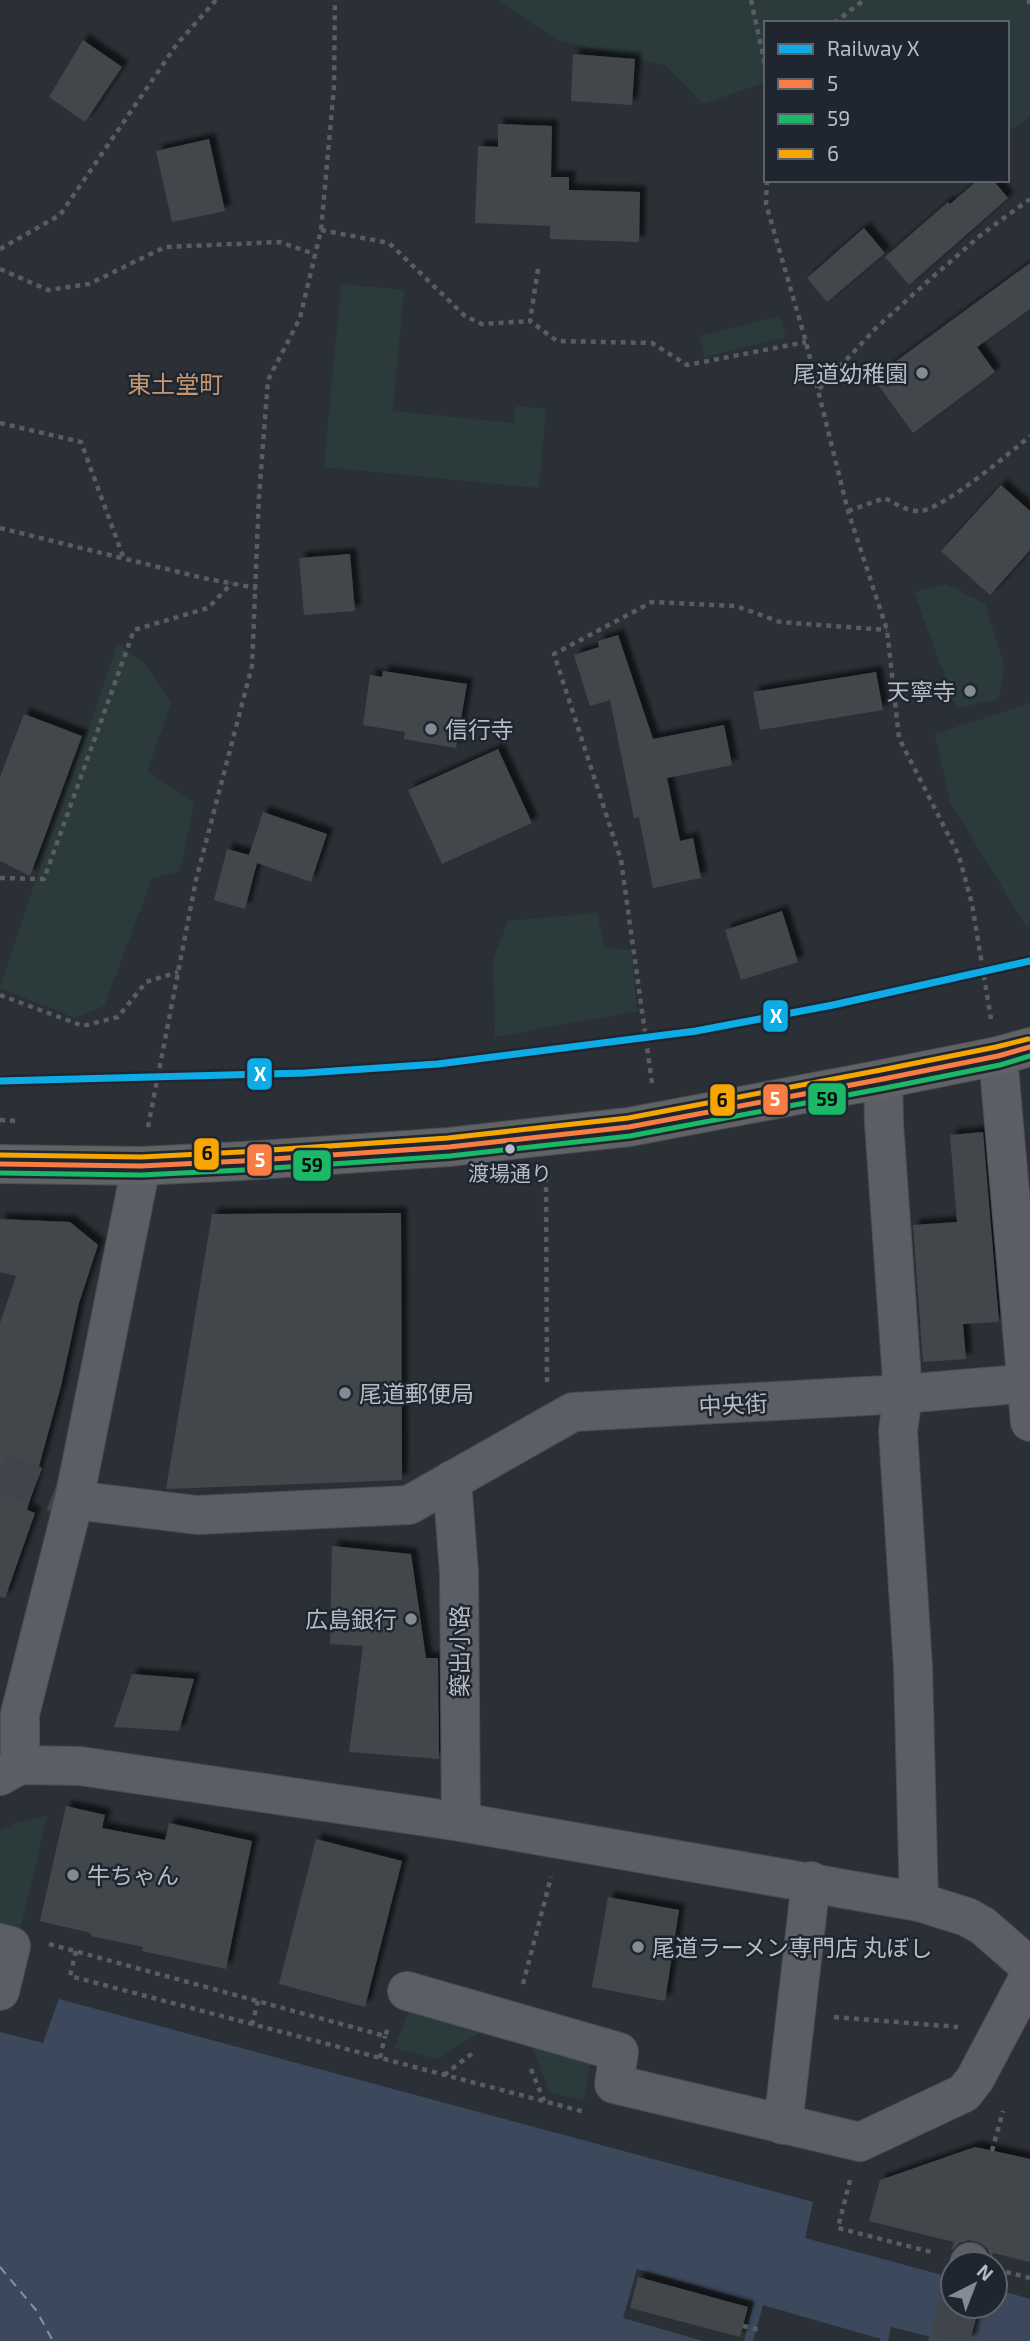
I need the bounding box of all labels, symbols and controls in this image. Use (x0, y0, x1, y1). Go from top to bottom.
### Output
legend (764, 21, 1009, 182)
text: Railway X (827, 35, 920, 60)
text: 5 (827, 70, 838, 95)
text: 59 (827, 105, 850, 130)
text: 6 (827, 140, 839, 165)
place label: 尾道幼稚園 (793, 359, 908, 387)
marker: 尾道幼稚園 (914, 365, 930, 381)
district label: 東土堂町 (127, 369, 223, 398)
place label: 天寧寺 (887, 677, 956, 705)
marker: 天寧寺 (962, 683, 978, 699)
place label: 信行寺 (445, 715, 514, 743)
marker: 信行寺 (423, 721, 439, 737)
line badge: X (762, 999, 789, 1033)
text: X (770, 1004, 783, 1027)
line badge: X (246, 1057, 273, 1091)
text: X (254, 1062, 267, 1085)
line badge: 59 (807, 1082, 847, 1116)
line badge: 6 (709, 1083, 736, 1117)
line badge: 5 (762, 1083, 789, 1116)
text: 5 (770, 1087, 780, 1110)
text: 59 (816, 1087, 838, 1110)
text: 6 (716, 1088, 728, 1111)
line badge: 6 (193, 1137, 220, 1171)
text: 6 (201, 1141, 213, 1164)
marker: 渡場通り (503, 1142, 517, 1156)
line badge: 5 (246, 1143, 273, 1177)
text: 5 (255, 1148, 265, 1171)
line badge: 59 (292, 1149, 332, 1182)
text: 59 (301, 1153, 323, 1176)
place label: 渡場通り (468, 1160, 552, 1185)
place label: 尾道郵便局 (359, 1379, 474, 1407)
marker: 尾道郵便局 (337, 1385, 353, 1401)
street label: 中央街 (698, 1388, 768, 1420)
place label: 広島銀行 (305, 1605, 397, 1633)
street label: 築出小路 (445, 1605, 473, 1697)
marker: 広島銀行 (403, 1611, 419, 1627)
place label: 牛ちゃん (87, 1861, 179, 1889)
marker: 牛ちゃん (65, 1867, 81, 1883)
place label: 尾道ラーメン専門店 丸ぼし (652, 1933, 932, 1961)
marker: 尾道ラーメン専門店 丸ぼし (630, 1939, 646, 1955)
north arrow (939, 2250, 1009, 2320)
text: N (973, 2259, 999, 2285)

